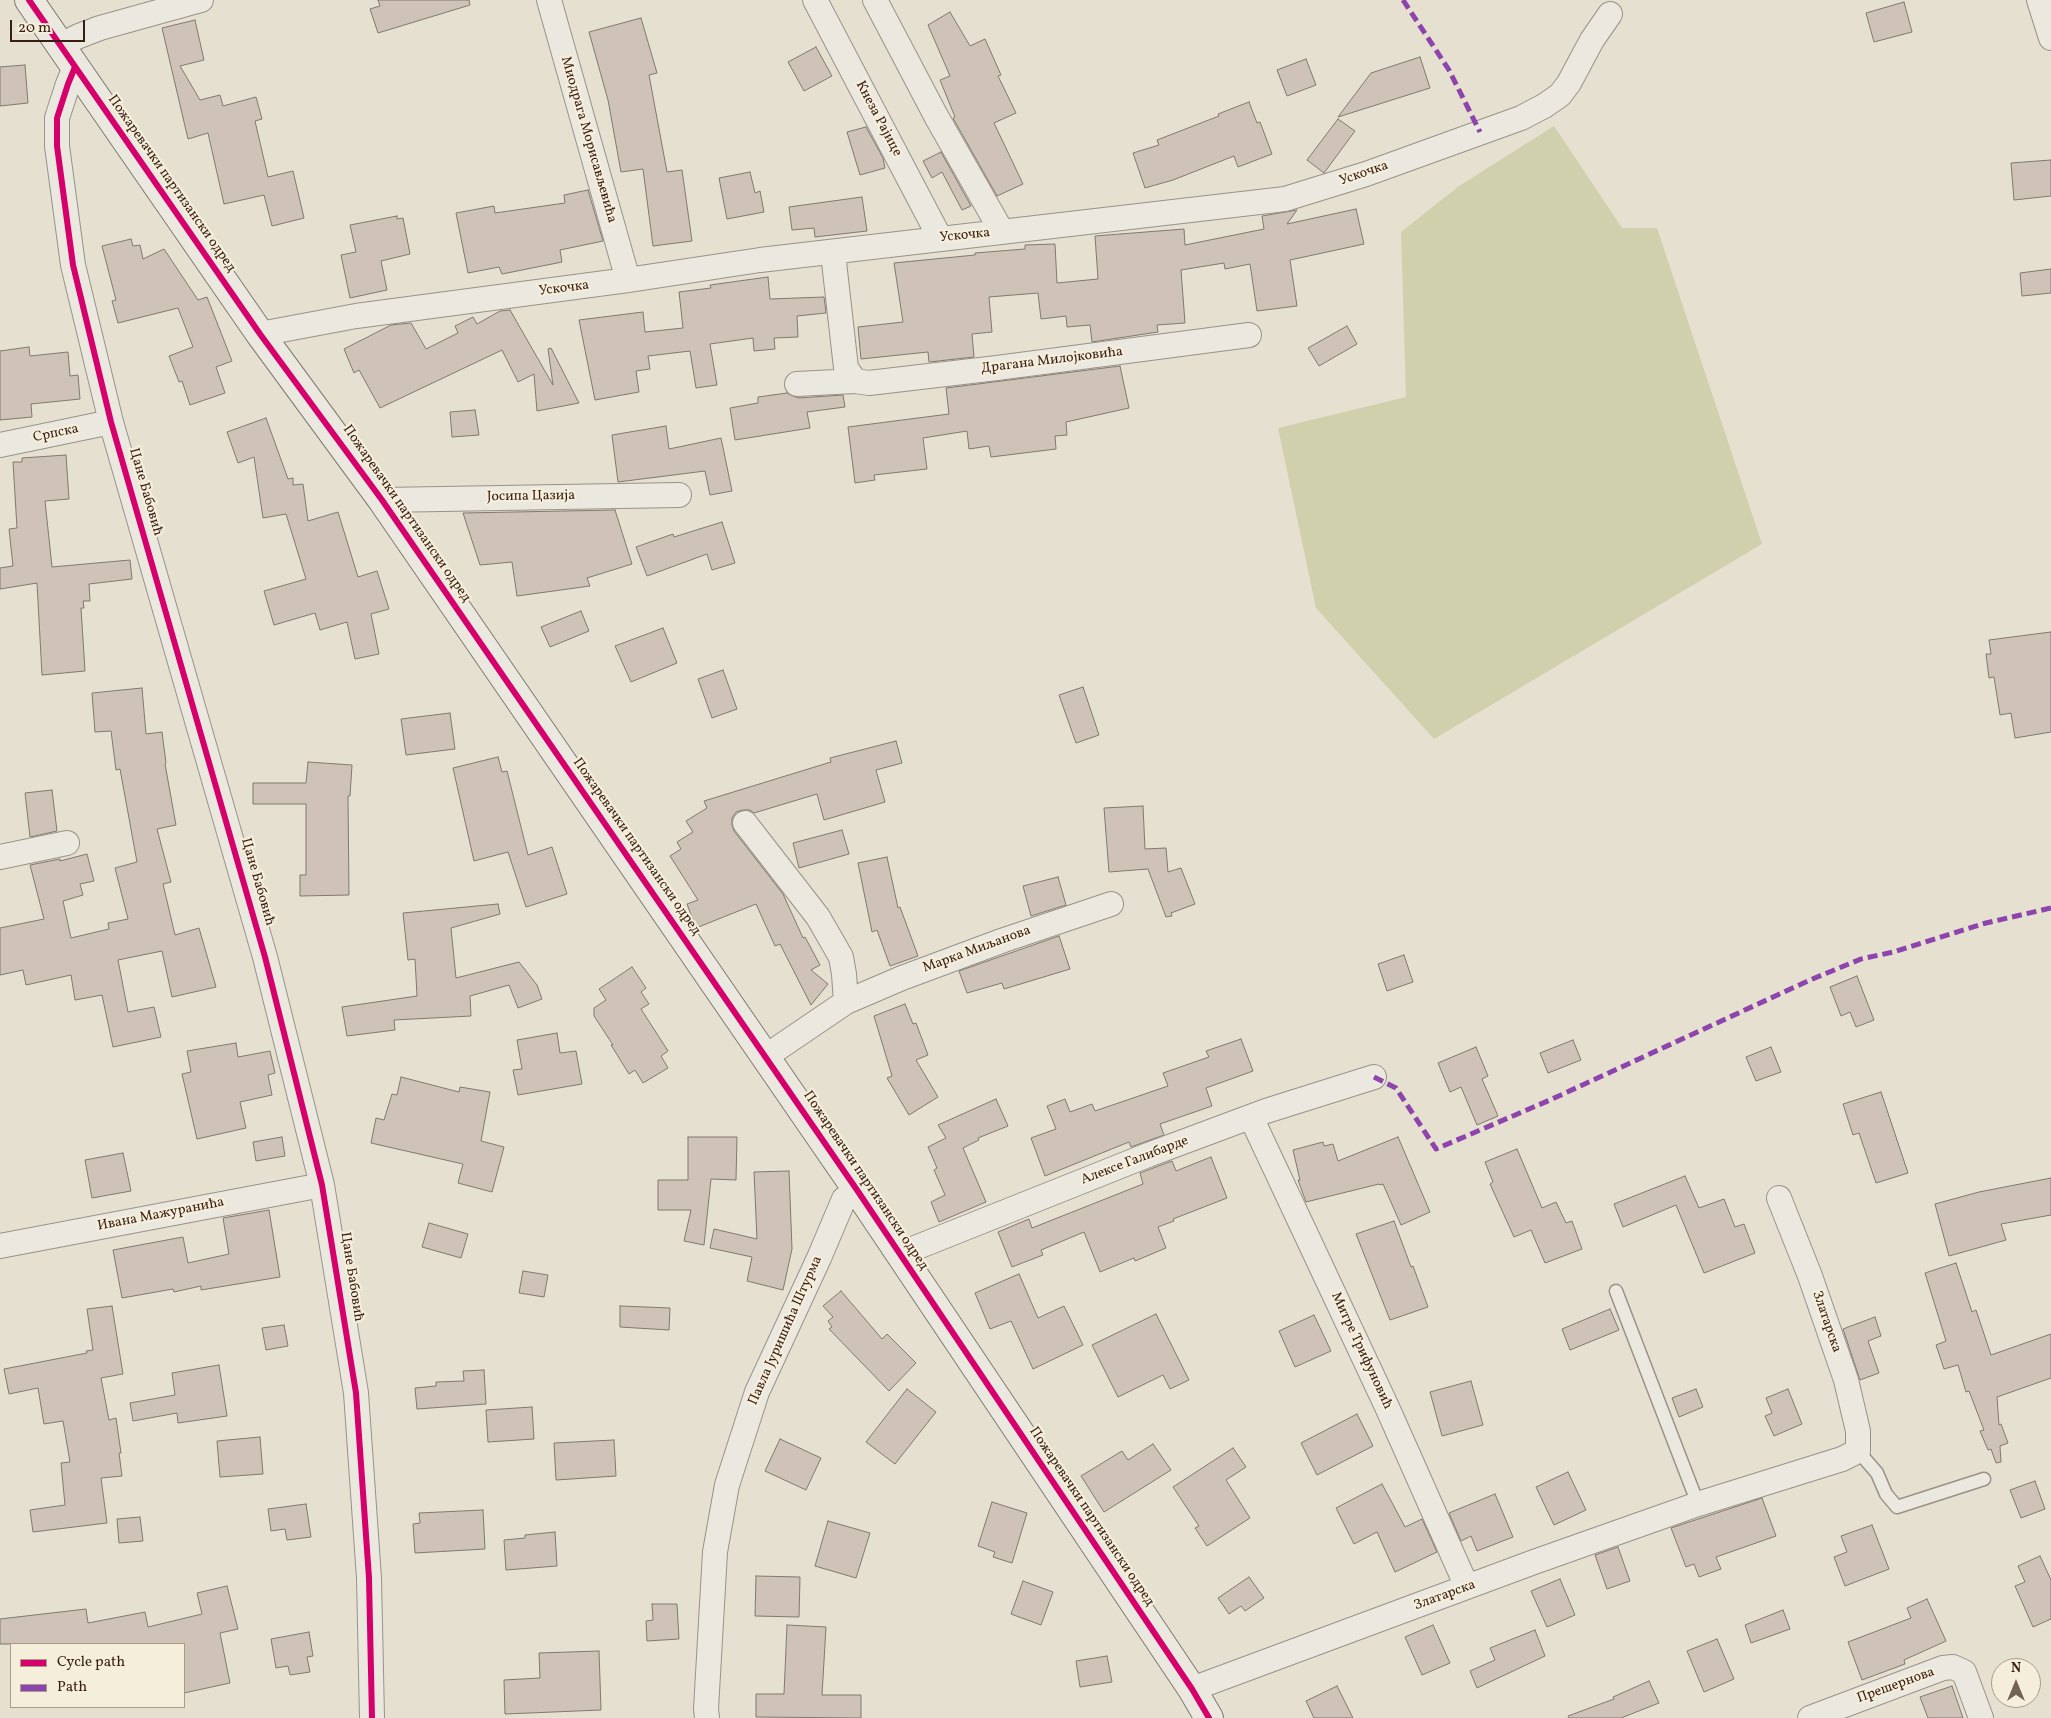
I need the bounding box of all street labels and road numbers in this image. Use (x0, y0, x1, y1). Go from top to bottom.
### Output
street label: Миодрага Морисављевића (556, 55, 620, 225)
street label: Кнеза Рајице (851, 78, 905, 160)
street label: Пожаревачки партизански одред (103, 92, 239, 276)
street label: Ускочка (1337, 158, 1391, 190)
street label: Ускочка (939, 225, 991, 247)
street label: Ускочка (538, 278, 590, 300)
street label: Драгана Милојковића (980, 344, 1124, 378)
street label: Српска (32, 421, 80, 447)
street label: Пожаревачки партизански одред (338, 422, 474, 606)
street label: Цане Бабовић (124, 446, 166, 538)
street label: Јосипа Цазија (487, 488, 575, 506)
street label: Пожаревачки партизански одред (568, 755, 704, 939)
street label: Цане Бабовић (236, 836, 278, 928)
street label: Марка Миљанова (921, 923, 1033, 977)
street label: Пожаревачки партизански одред (799, 1088, 931, 1274)
street label: Алексе Галибарде (1079, 1133, 1191, 1189)
street label: Ивана Мажуранића (96, 1194, 226, 1236)
street label: Цане Бабовић (336, 1231, 366, 1323)
street label: Павла Јуришића Штурма (745, 1254, 827, 1408)
street label: Златарска (1808, 1289, 1844, 1355)
street label: Митре Трифуновић (1326, 1290, 1396, 1412)
street label: Пожаревачки партизански одред (1025, 1424, 1157, 1610)
street label: Златарска (1412, 1577, 1478, 1615)
street label: Прешернова (1855, 1664, 1937, 1708)

